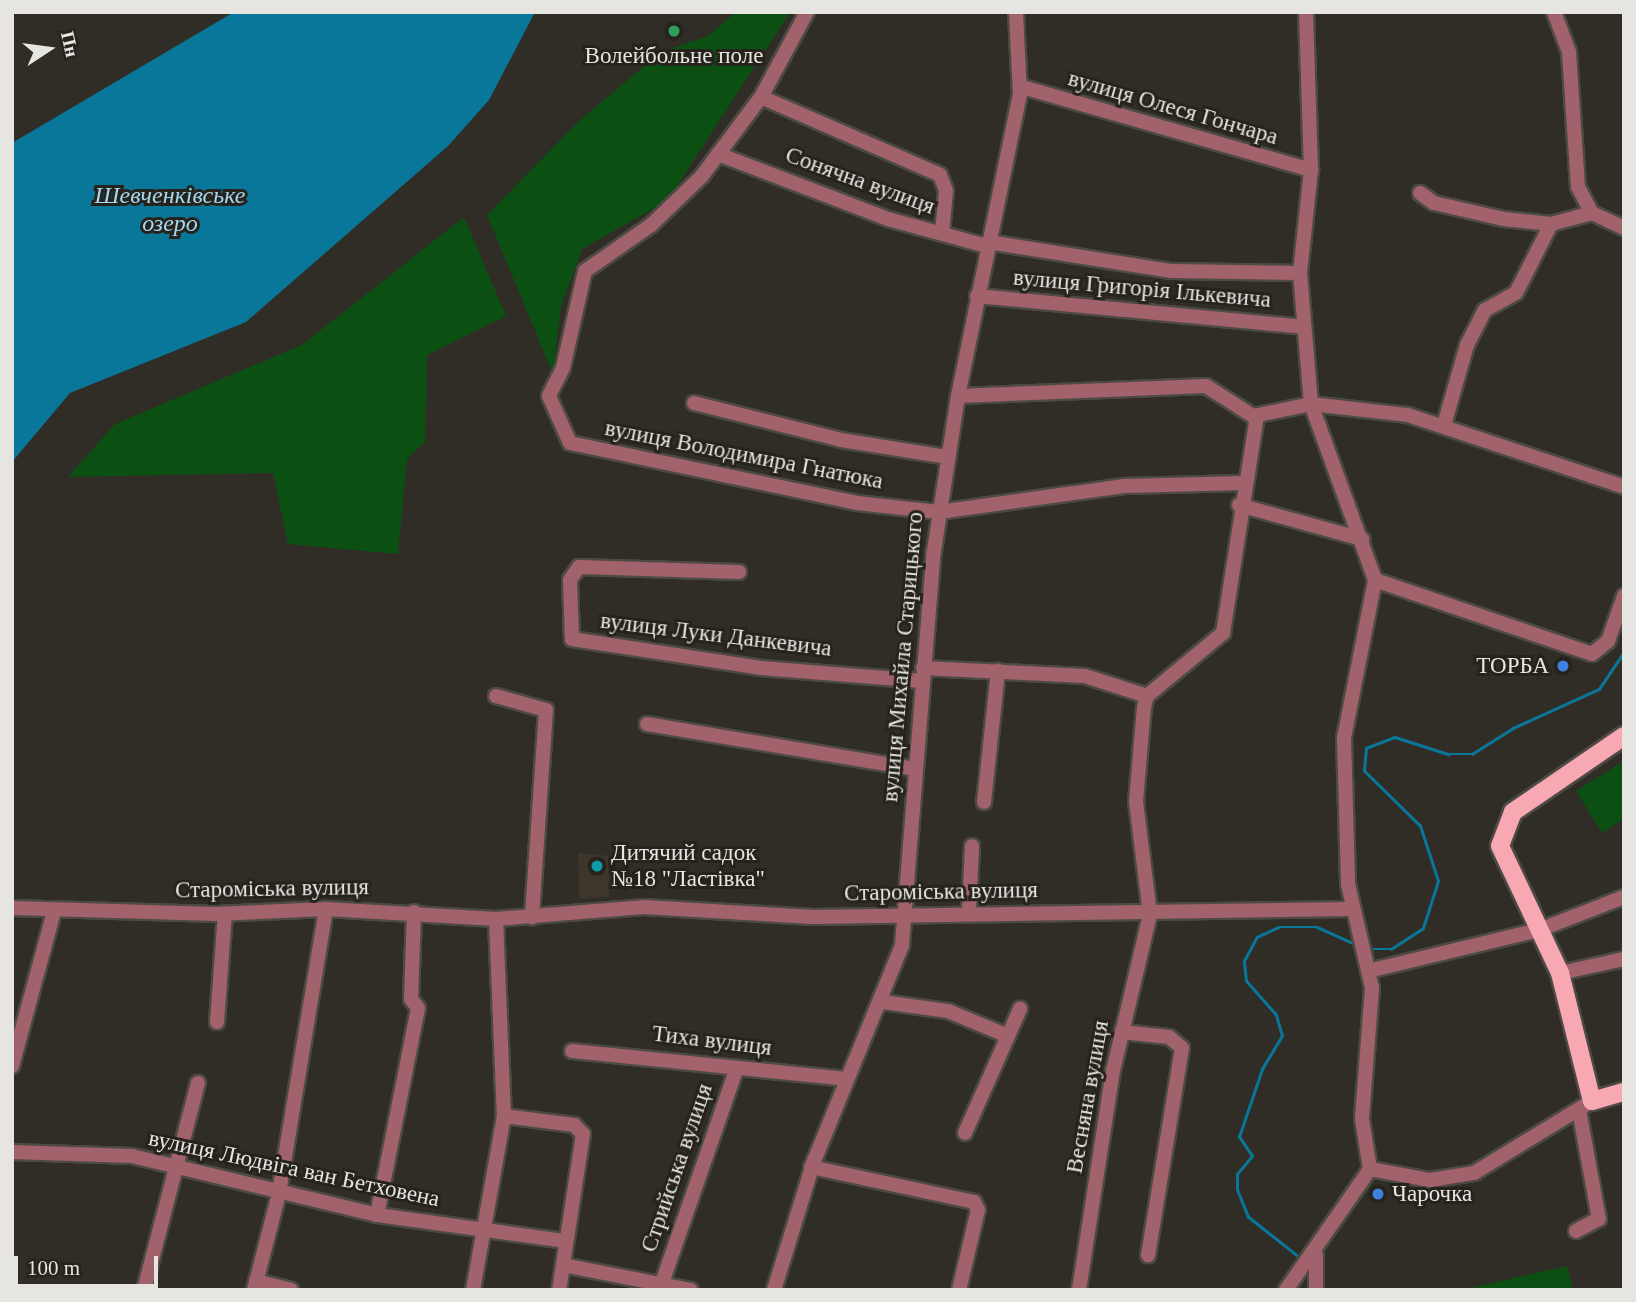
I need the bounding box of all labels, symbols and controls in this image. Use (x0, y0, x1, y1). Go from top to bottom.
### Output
north arrow (14, 14, 84, 84)
marker: Волейбольне поле (666, 23, 682, 39)
text: Пн (57, 29, 83, 59)
place label: Волейбольне поле (585, 42, 763, 70)
street label: вулиця Олеся Гончара (1065, 65, 1281, 151)
street label: Сонячна вулиця (782, 141, 938, 221)
water label: Шевченківське озеро (95, 182, 245, 238)
street label: вулиця Григорія Ількевича (1012, 264, 1272, 314)
street label: вулиця Володимира Гнатюка (603, 414, 885, 496)
street label: вулиця Михайла Старицького (877, 511, 929, 803)
street label: вулиця Луки Данкевича (599, 607, 833, 663)
place label: ТОРБА (1476, 652, 1549, 680)
marker: ТОРБА (1555, 658, 1571, 674)
place label: Дитячий садок №18 "Ластівка" (611, 839, 765, 893)
marker: Дитячий садок №18 "Ластівка" (589, 858, 605, 874)
street label: Староміська вулиця (175, 874, 369, 904)
street label: Староміська вулиця (844, 877, 1038, 907)
street label: Весняна вулиця (1061, 1018, 1115, 1176)
street label: Тиха вулиця (651, 1020, 773, 1062)
street label: Стрийська вулиця (635, 1080, 719, 1256)
street label: вулиця Людвіга ван Бетховена (146, 1125, 442, 1213)
place label: Чарочка (1392, 1180, 1472, 1208)
marker: Чарочка (1370, 1186, 1386, 1202)
scale bar (18, 1242, 161, 1286)
text: 100 m (27, 1256, 80, 1280)

